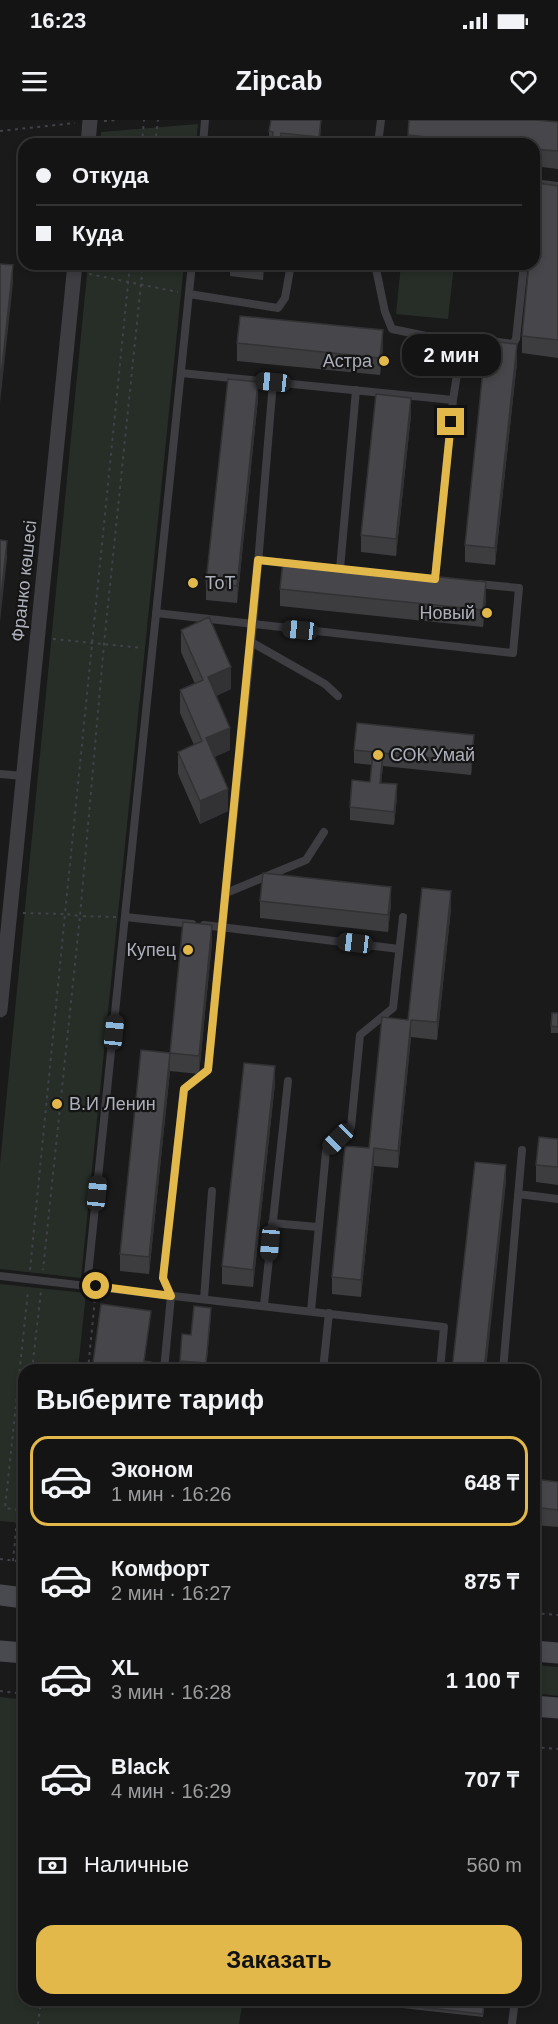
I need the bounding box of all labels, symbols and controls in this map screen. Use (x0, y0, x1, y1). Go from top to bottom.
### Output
text: 16:23 (30, 8, 86, 33)
icon: menu (18, 65, 51, 98)
icon: heart (507, 65, 540, 98)
text: Zipcab (235, 66, 323, 96)
text: Откуда (72, 163, 149, 188)
text: Куда (72, 221, 123, 246)
callout: 2 мин (402, 335, 500, 377)
text: 2 мин (424, 344, 479, 366)
place label: Астра (323, 351, 373, 371)
marker: Астра (377, 354, 391, 368)
car (254, 371, 292, 393)
route end (437, 408, 464, 435)
street label: Франко көшесі (8, 519, 40, 643)
place label: ТоТ (205, 573, 236, 593)
marker: ТоТ (186, 576, 200, 590)
place label: Новый (419, 603, 475, 623)
marker: Новый (480, 606, 494, 620)
car (281, 619, 319, 641)
place label: СОК Умай (390, 745, 475, 765)
marker: СОК Умай (371, 748, 385, 762)
car (336, 932, 374, 954)
place label: Купец (126, 940, 176, 960)
marker: Купец (181, 943, 195, 957)
car (103, 1013, 125, 1051)
place label: В.И Ленин (69, 1094, 156, 1114)
marker: В.И Ленин (50, 1097, 64, 1111)
car (319, 1120, 357, 1158)
car (86, 1174, 108, 1212)
car (259, 1224, 281, 1262)
route start (82, 1272, 109, 1299)
text: Выберите тариф (36, 1385, 264, 1415)
icon: car (39, 1454, 93, 1508)
text: Эконом (111, 1457, 194, 1482)
text: 648 ₸ (464, 1470, 519, 1495)
text: 1 мин · 16:26 (111, 1483, 231, 1505)
icon: car (39, 1553, 93, 1607)
text: Комфорт (111, 1556, 210, 1581)
text: 875 ₸ (464, 1569, 519, 1594)
text: 2 мин · 16:27 (111, 1582, 231, 1604)
icon: car (39, 1652, 93, 1706)
text: XL (111, 1655, 139, 1680)
text: 1 100 ₸ (446, 1668, 519, 1693)
text: 3 мин · 16:28 (111, 1681, 231, 1703)
icon: car (39, 1751, 93, 1805)
text: Black (111, 1754, 170, 1779)
text: 707 ₸ (464, 1767, 519, 1792)
text: 4 мин · 16:29 (111, 1780, 231, 1802)
icon: cash (36, 1849, 69, 1882)
text: Наличные (84, 1852, 189, 1877)
text: 560 m (466, 1854, 522, 1876)
button: Заказать (36, 1925, 522, 1994)

